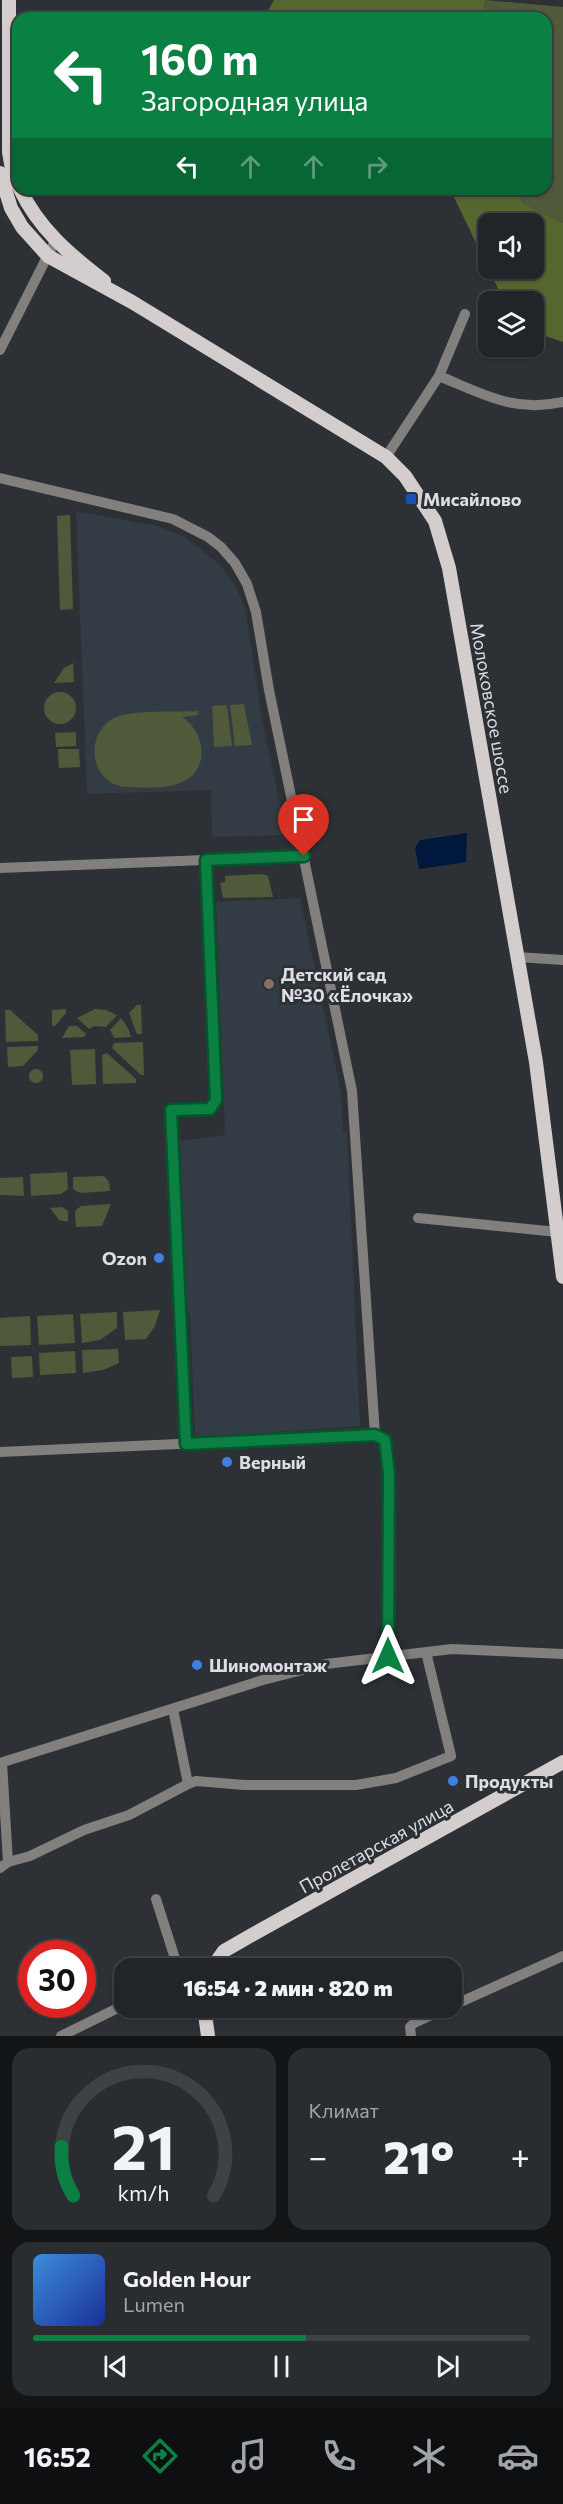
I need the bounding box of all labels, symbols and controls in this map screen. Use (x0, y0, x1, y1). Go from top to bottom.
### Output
text: 160 m (141, 32, 259, 84)
icon: left (42, 36, 120, 114)
text: Загородная улица (141, 84, 368, 117)
icon: left (171, 150, 204, 183)
icon: ahead (234, 150, 267, 183)
icon: ahead (297, 150, 330, 183)
icon: right (360, 150, 393, 183)
map controls (478, 213, 544, 357)
button: sound (478, 213, 544, 279)
button: layers (478, 291, 544, 357)
place label: Мисайлово (423, 488, 522, 510)
marker: Мисайлово (404, 492, 418, 506)
street label: Молоковское шоссе (466, 621, 518, 795)
pin (278, 794, 329, 856)
icon: arrive (287, 803, 320, 836)
place label: Детский сад №30 «Ёлочка» (281, 963, 414, 1006)
marker: Детский сад №30 «Ёлочка» (262, 977, 276, 991)
place label: Ozon (102, 1247, 147, 1269)
marker: Ozon (152, 1251, 166, 1265)
place label: Верный (239, 1451, 306, 1473)
marker: Верный (220, 1455, 234, 1469)
position arrow (356, 1624, 420, 1688)
place label: Шиномонтаж (209, 1654, 328, 1676)
marker: Шиномонтаж (190, 1658, 204, 1672)
place label: Продукты (465, 1770, 553, 1792)
marker: Продукты (446, 1774, 460, 1788)
street label: Пролетарская улица (295, 1794, 457, 1898)
speed limit sign: 30 (18, 1940, 96, 2018)
text: 16:54 · 2 мин · 820 m (183, 1974, 393, 2001)
text: Климат (309, 2098, 379, 2122)
text: 21 (112, 2107, 176, 2183)
text: 21° (384, 2128, 454, 2183)
text: − (309, 2135, 327, 2176)
text: + (511, 2135, 530, 2176)
text: km/h (118, 2179, 170, 2205)
text: Golden Hour (123, 2265, 251, 2292)
text: Lumen (123, 2292, 185, 2316)
icon: previous (99, 2350, 132, 2383)
icon: pause (265, 2350, 298, 2383)
icon: next (431, 2350, 464, 2383)
icon: directions (139, 2435, 181, 2477)
icon: music (228, 2435, 270, 2477)
icon: phone (318, 2435, 360, 2477)
icon: climate (408, 2435, 450, 2477)
icon: car (497, 2435, 539, 2477)
text: 16:52 (24, 2440, 91, 2473)

